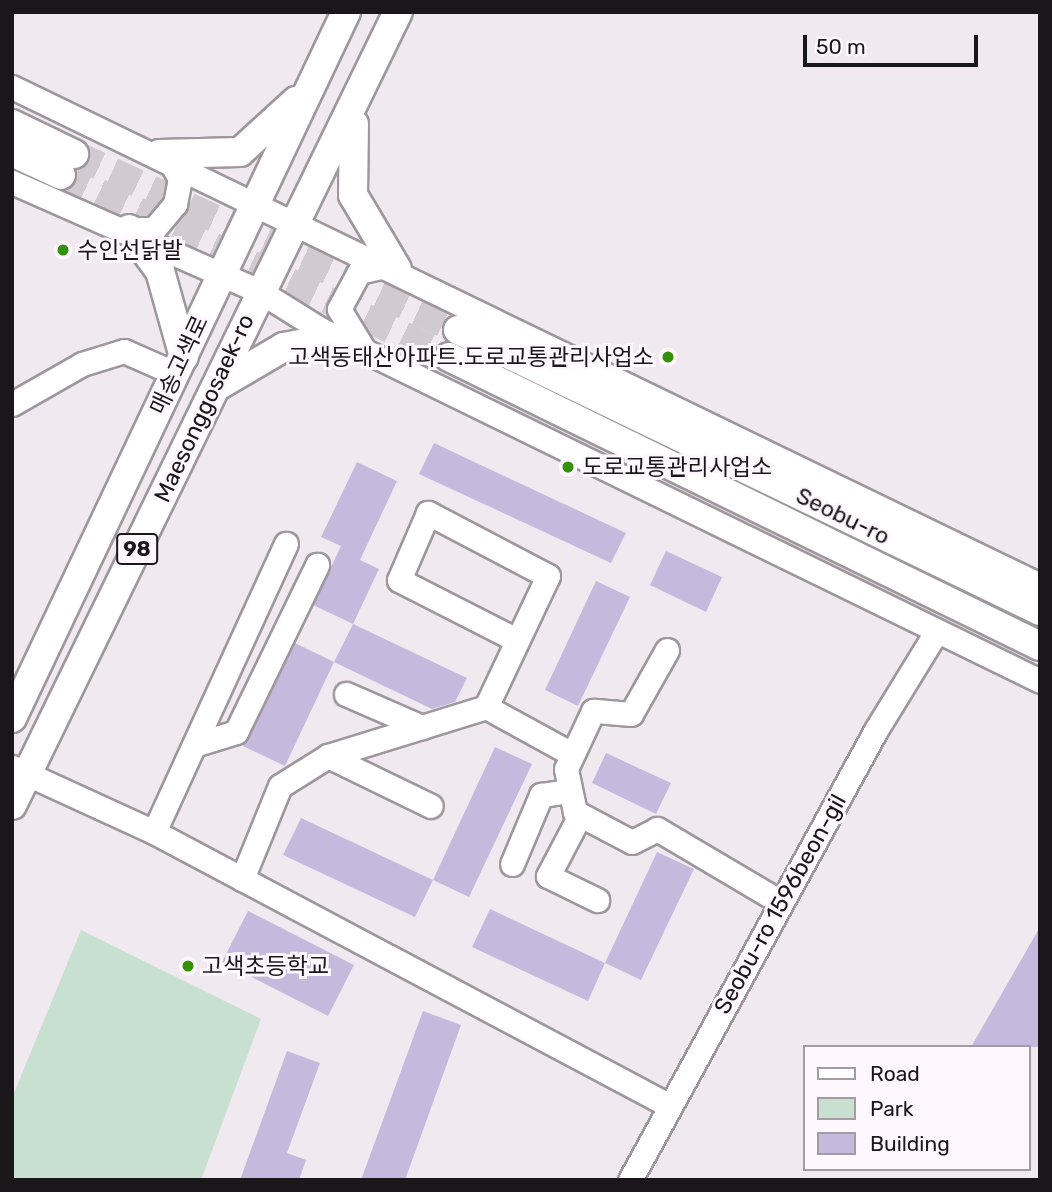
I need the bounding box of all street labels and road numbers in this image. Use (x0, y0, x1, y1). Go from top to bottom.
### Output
street label: Maesonggosaek-ro (148, 310, 260, 506)
street label: 매송고색로 (144, 311, 214, 419)
street label: Seobu-ro (792, 482, 894, 550)
road number: 98 (116, 532, 158, 566)
street label: Seobu-ro 1596beon-gil (708, 789, 852, 1019)

